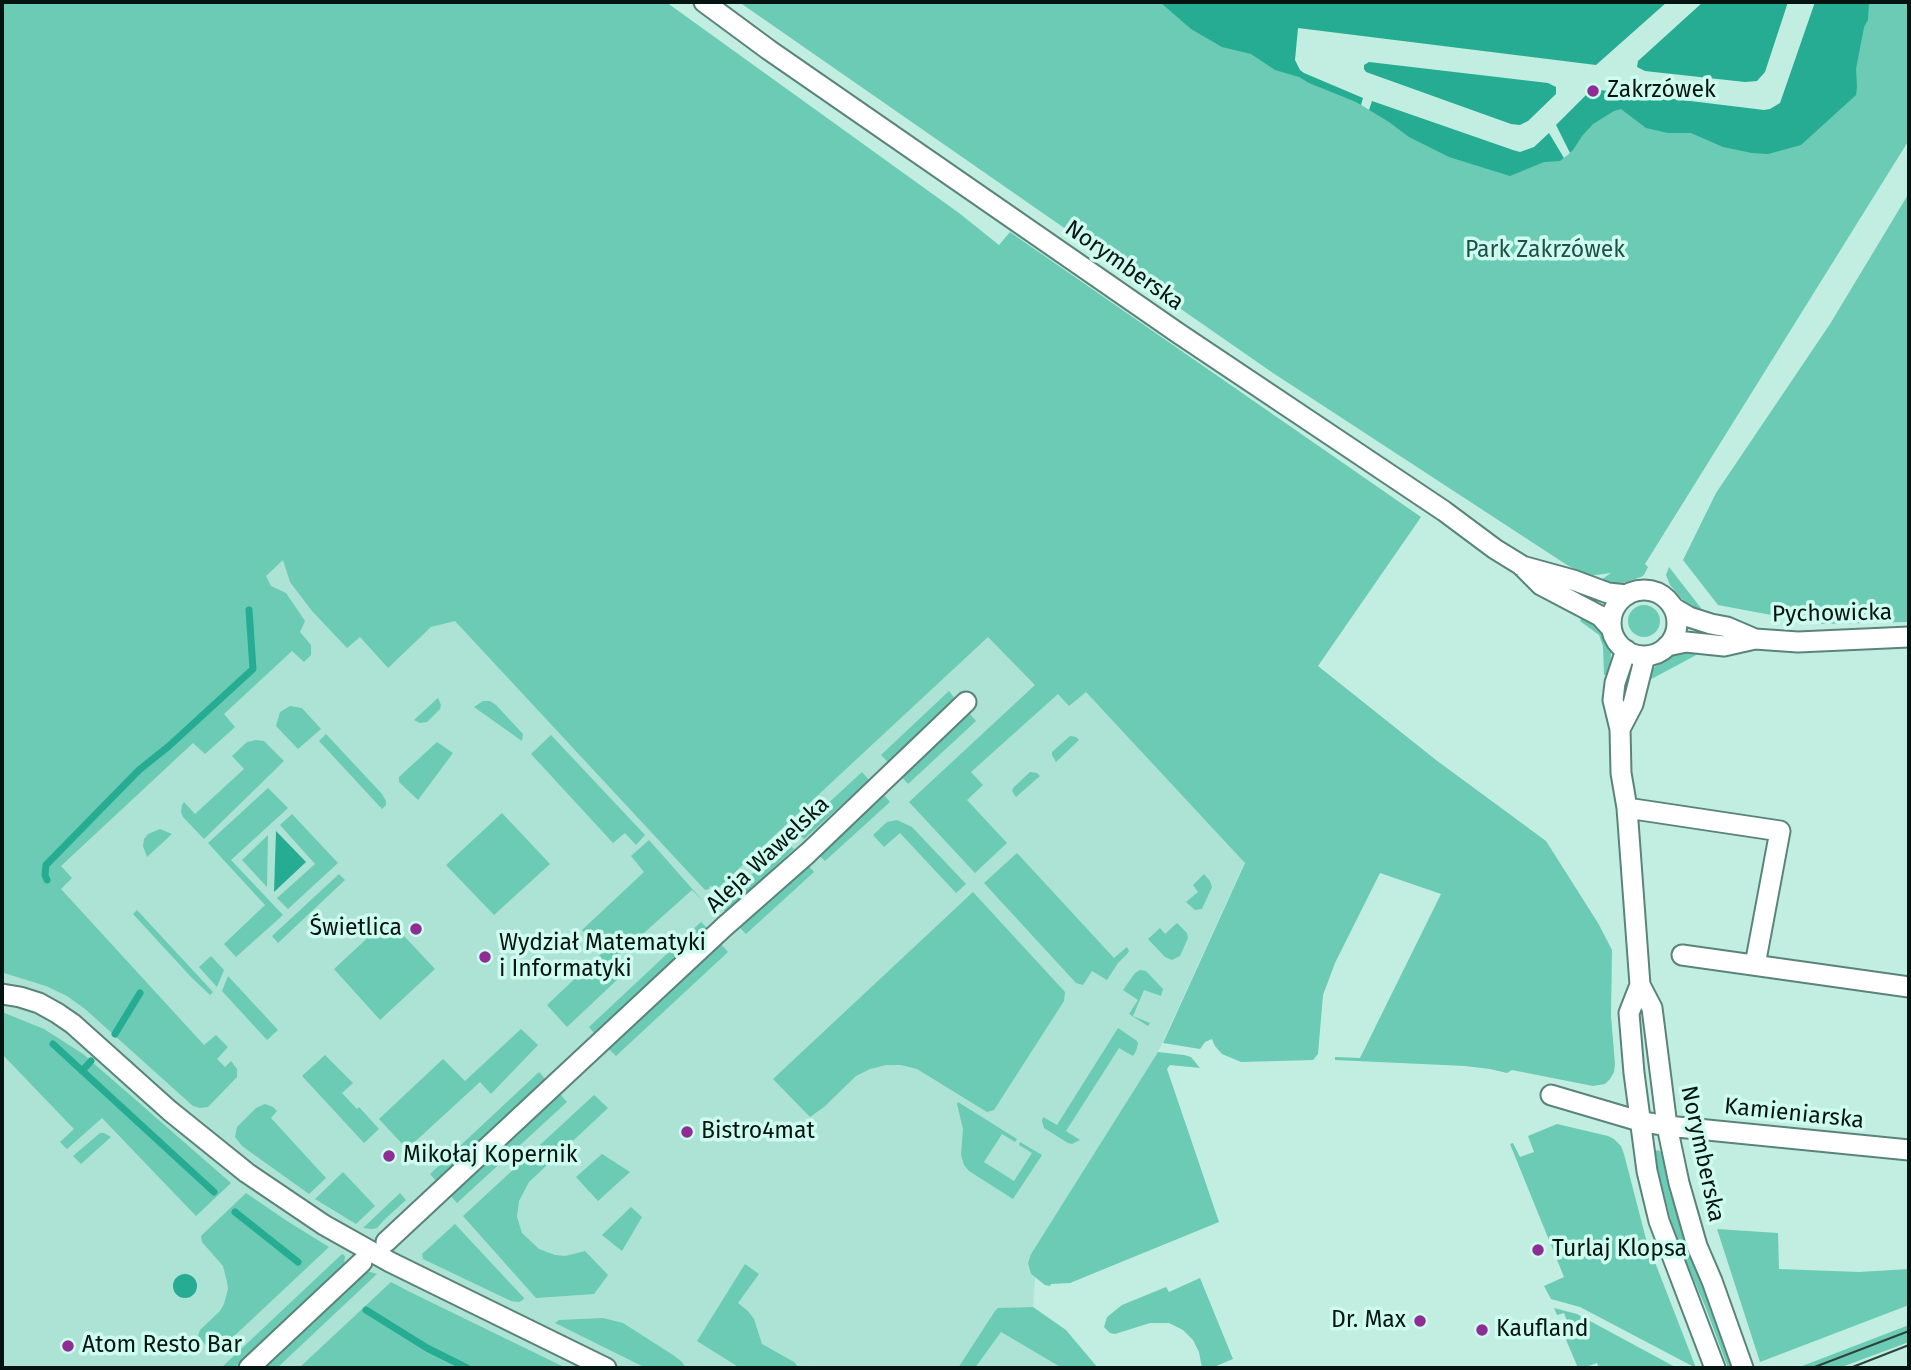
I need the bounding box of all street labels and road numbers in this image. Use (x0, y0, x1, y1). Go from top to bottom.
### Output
street label: Norymberska (1059, 215, 1189, 317)
street label: Pychowicka (1772, 599, 1892, 629)
street label: Aleja Wawelska (701, 791, 835, 919)
street label: Norymberska (1674, 1083, 1730, 1225)
street label: Kamieniarska (1723, 1093, 1865, 1135)

